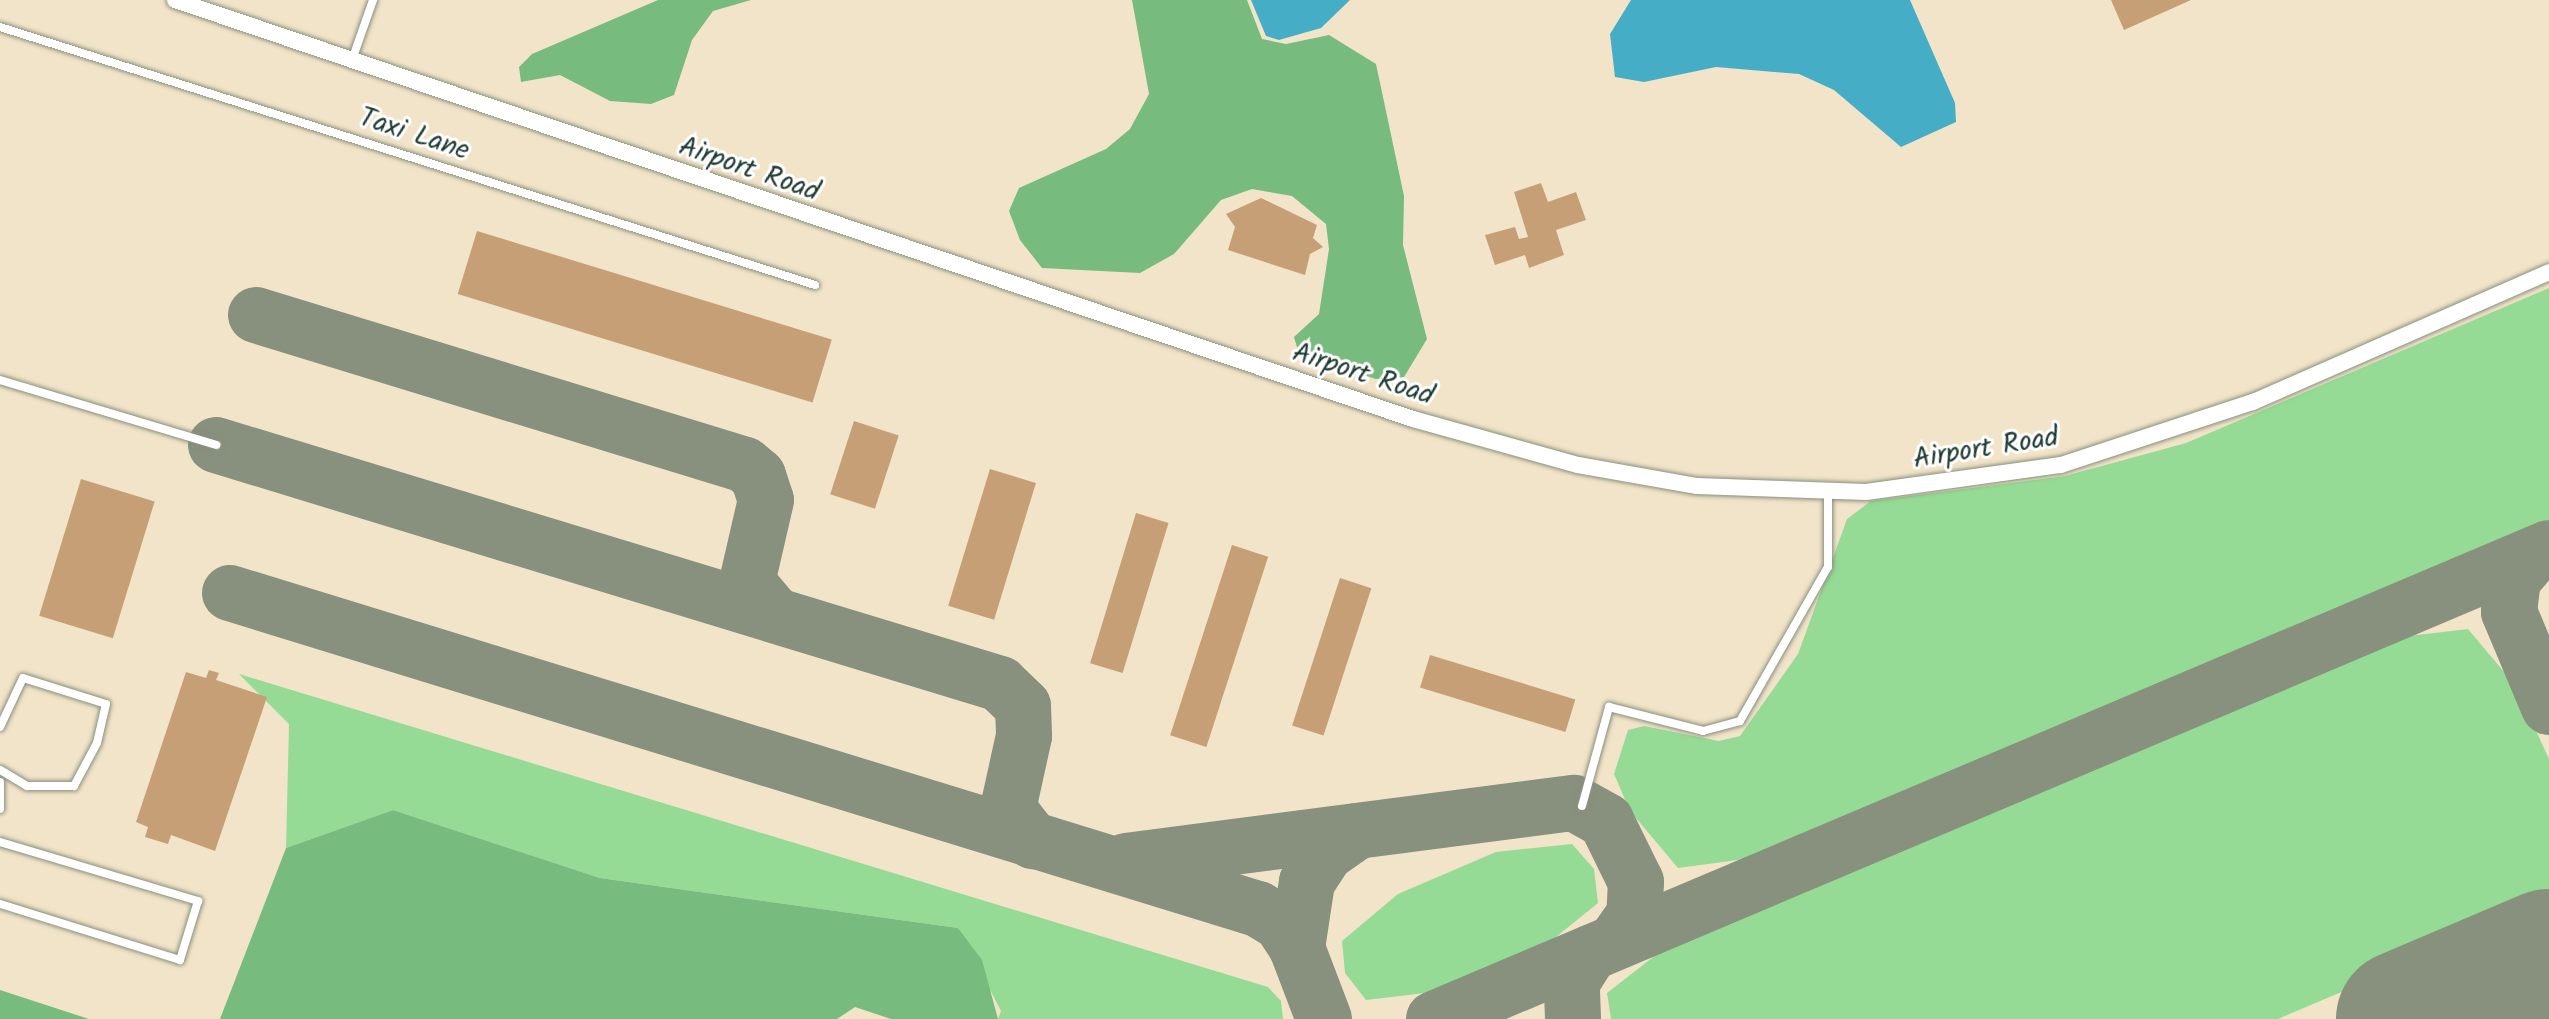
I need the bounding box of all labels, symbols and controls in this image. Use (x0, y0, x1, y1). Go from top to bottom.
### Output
street label: Taxi Lane (355, 101, 473, 169)
street label: Airport Road (674, 130, 824, 210)
street label: Airport Road (1288, 336, 1438, 414)
street label: Airport Road (1911, 421, 2061, 477)

